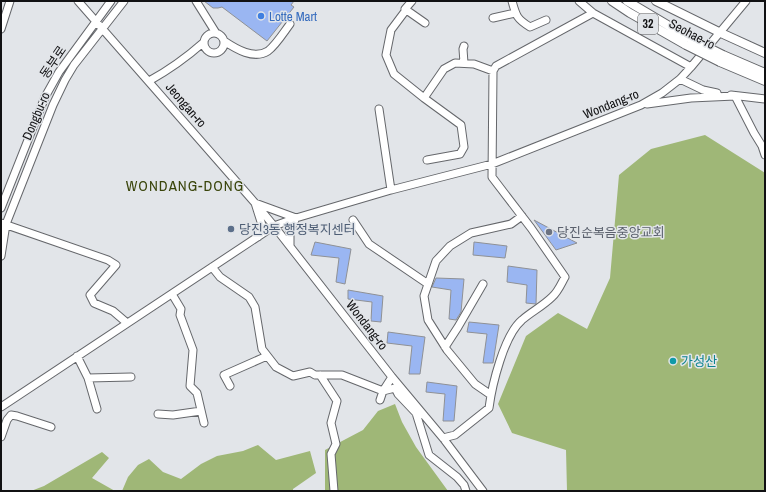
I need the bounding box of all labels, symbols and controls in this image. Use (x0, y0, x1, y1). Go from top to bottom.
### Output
place label: Lotte Mart (269, 8, 317, 25)
marker: Lotte Mart (256, 11, 266, 21)
road number: 32 (638, 14, 658, 34)
street label: Seohae-ro (666, 15, 718, 53)
street label: 동부로 (36, 42, 70, 82)
street label: Jeongan-ro (162, 79, 210, 131)
street label: Wondang-ro (581, 85, 641, 123)
street label: Dongbu-ro (18, 89, 54, 143)
district label: WONDANG-DONG (126, 175, 244, 196)
place label: 당진3동 행정복지센터 (239, 221, 356, 238)
marker: 당진3동 행정복지센터 (226, 224, 236, 234)
place label: 당진순복음중앙교회 (557, 224, 665, 241)
marker: 당진순복음중앙교회 (544, 227, 554, 237)
street label: Wondang-ro (342, 297, 392, 353)
place label: 가성산 (681, 353, 717, 370)
marker: 가성산 (668, 356, 678, 366)

